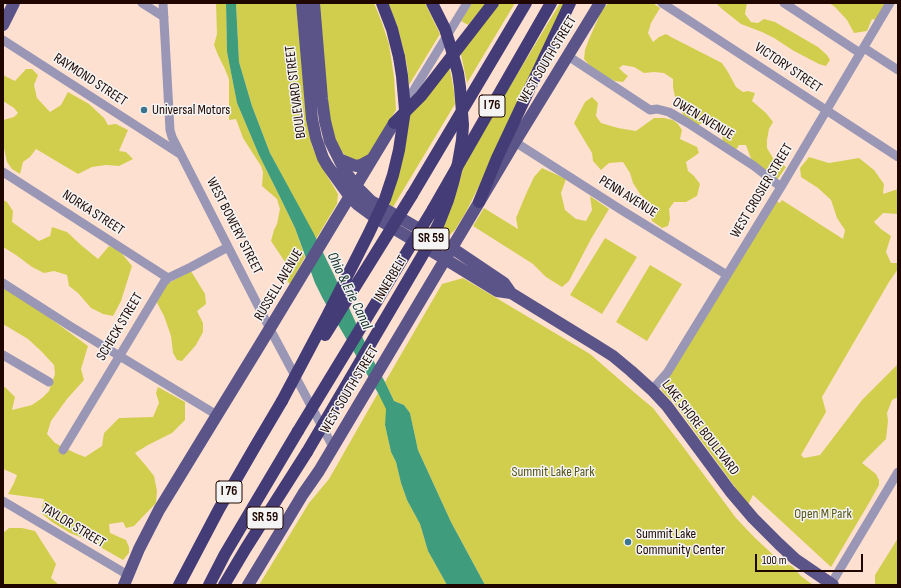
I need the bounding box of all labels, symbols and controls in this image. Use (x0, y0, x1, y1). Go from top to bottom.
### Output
street label: WEST SOUTH STREET (515, 13, 581, 107)
street label: VICTORY STREET (751, 39, 825, 97)
street label: BOULEVARD STREET (282, 44, 310, 140)
street label: RAYMOND STREET (50, 50, 130, 110)
street label: OWEN AVENUE (669, 94, 737, 144)
road number: I 76 (479, 95, 505, 117)
place label: Universal Motors (152, 102, 230, 118)
marker: Universal Motors (139, 105, 149, 115)
street label: WEST CROSIER STREET (727, 141, 797, 241)
street label: PENN AVENUE (596, 172, 660, 222)
street label: WEST BOWERY STREET (202, 175, 266, 277)
street label: NORKA STREET (59, 187, 127, 239)
road number: SR 59 (413, 228, 449, 250)
street label: RUSSELL AVENUE (251, 246, 307, 324)
water label: Ohio & Erie Canal (323, 249, 375, 333)
street label: INNERBELT (371, 253, 411, 305)
street label: SCHECK STREET (93, 290, 147, 364)
street label: WEST SOUTH STREET (317, 343, 383, 437)
street label: LAKE SHORE BOULEVARD (658, 377, 742, 479)
park label: Summit Lake Park (512, 464, 594, 480)
road number: I 76 (216, 481, 242, 503)
street label: TAYLOR STREET (38, 500, 108, 552)
park label: Open M Park (794, 506, 852, 522)
road number: SR 59 (247, 507, 283, 529)
place label: Summit Lake Community Center (636, 526, 725, 558)
marker: Summit Lake Community Center (623, 537, 633, 547)
scale bar (757, 546, 865, 572)
text: 100 m (762, 553, 787, 568)

